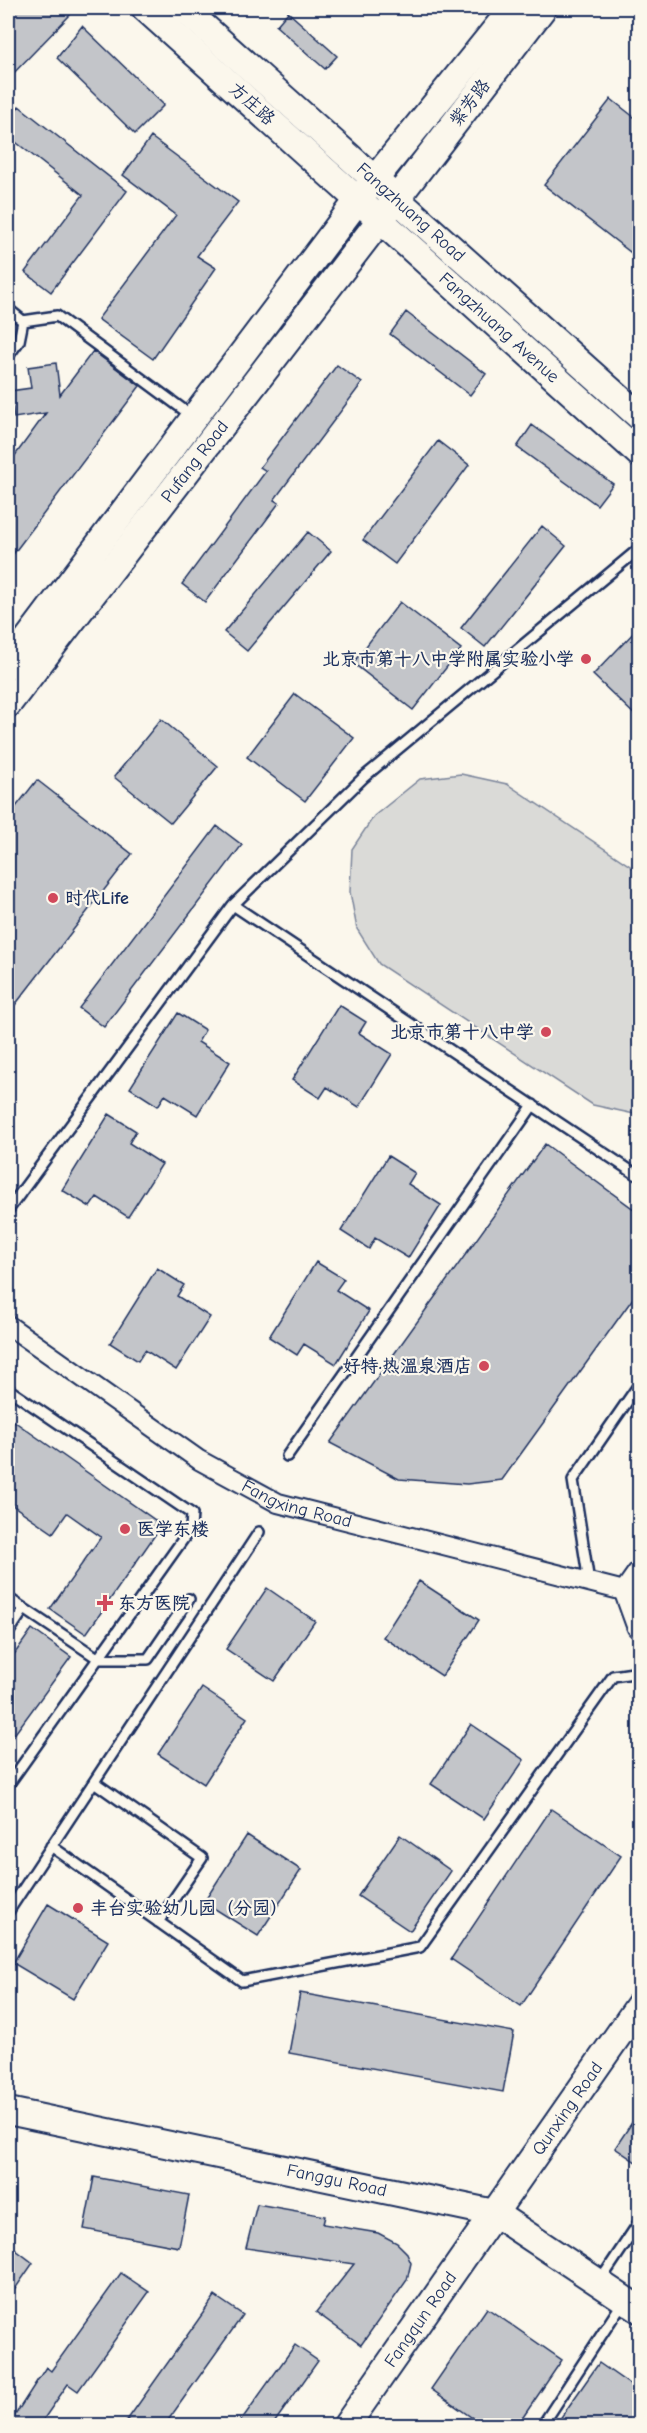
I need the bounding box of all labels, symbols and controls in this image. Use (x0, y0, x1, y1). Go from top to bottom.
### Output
street label: 紫芳路 (445, 75, 495, 131)
street label: 方庄路 (225, 78, 279, 130)
street label: Fangzhuang Road (352, 158, 470, 266)
street label: Fangzhuang Avenue (435, 268, 564, 387)
street label: Pufang Road (156, 416, 233, 507)
place label: 北京市第十八中学附属实验小学 (322, 649, 574, 670)
marker: 北京市第十八中学附属实验小学 (579, 652, 593, 666)
place label: 时代Life (65, 888, 129, 909)
marker: 时代Life (46, 891, 60, 905)
place label: 北京市第十八中学 (390, 1022, 534, 1043)
marker: 北京市第十八中学 (539, 1025, 553, 1039)
place label: 好特·热温泉酒店 (342, 1356, 472, 1377)
marker: 好特·热温泉酒店 (477, 1359, 491, 1373)
street label: Fangxing Road (238, 1475, 354, 1532)
place label: 医学东楼 (137, 1519, 209, 1540)
marker: 医学东楼 (118, 1522, 132, 1536)
place label: 东方医院 (118, 1593, 190, 1614)
marker: 东方医院 (96, 1594, 114, 1612)
place label: 丰台实验幼儿园（分园） (90, 1898, 288, 1919)
marker: 丰台实验幼儿园（分园） (71, 1901, 85, 1915)
street label: Qunxing Road (527, 2058, 607, 2159)
street label: Fanggu Road (285, 2159, 389, 2201)
street label: Fangqun Road (380, 2268, 461, 2371)

